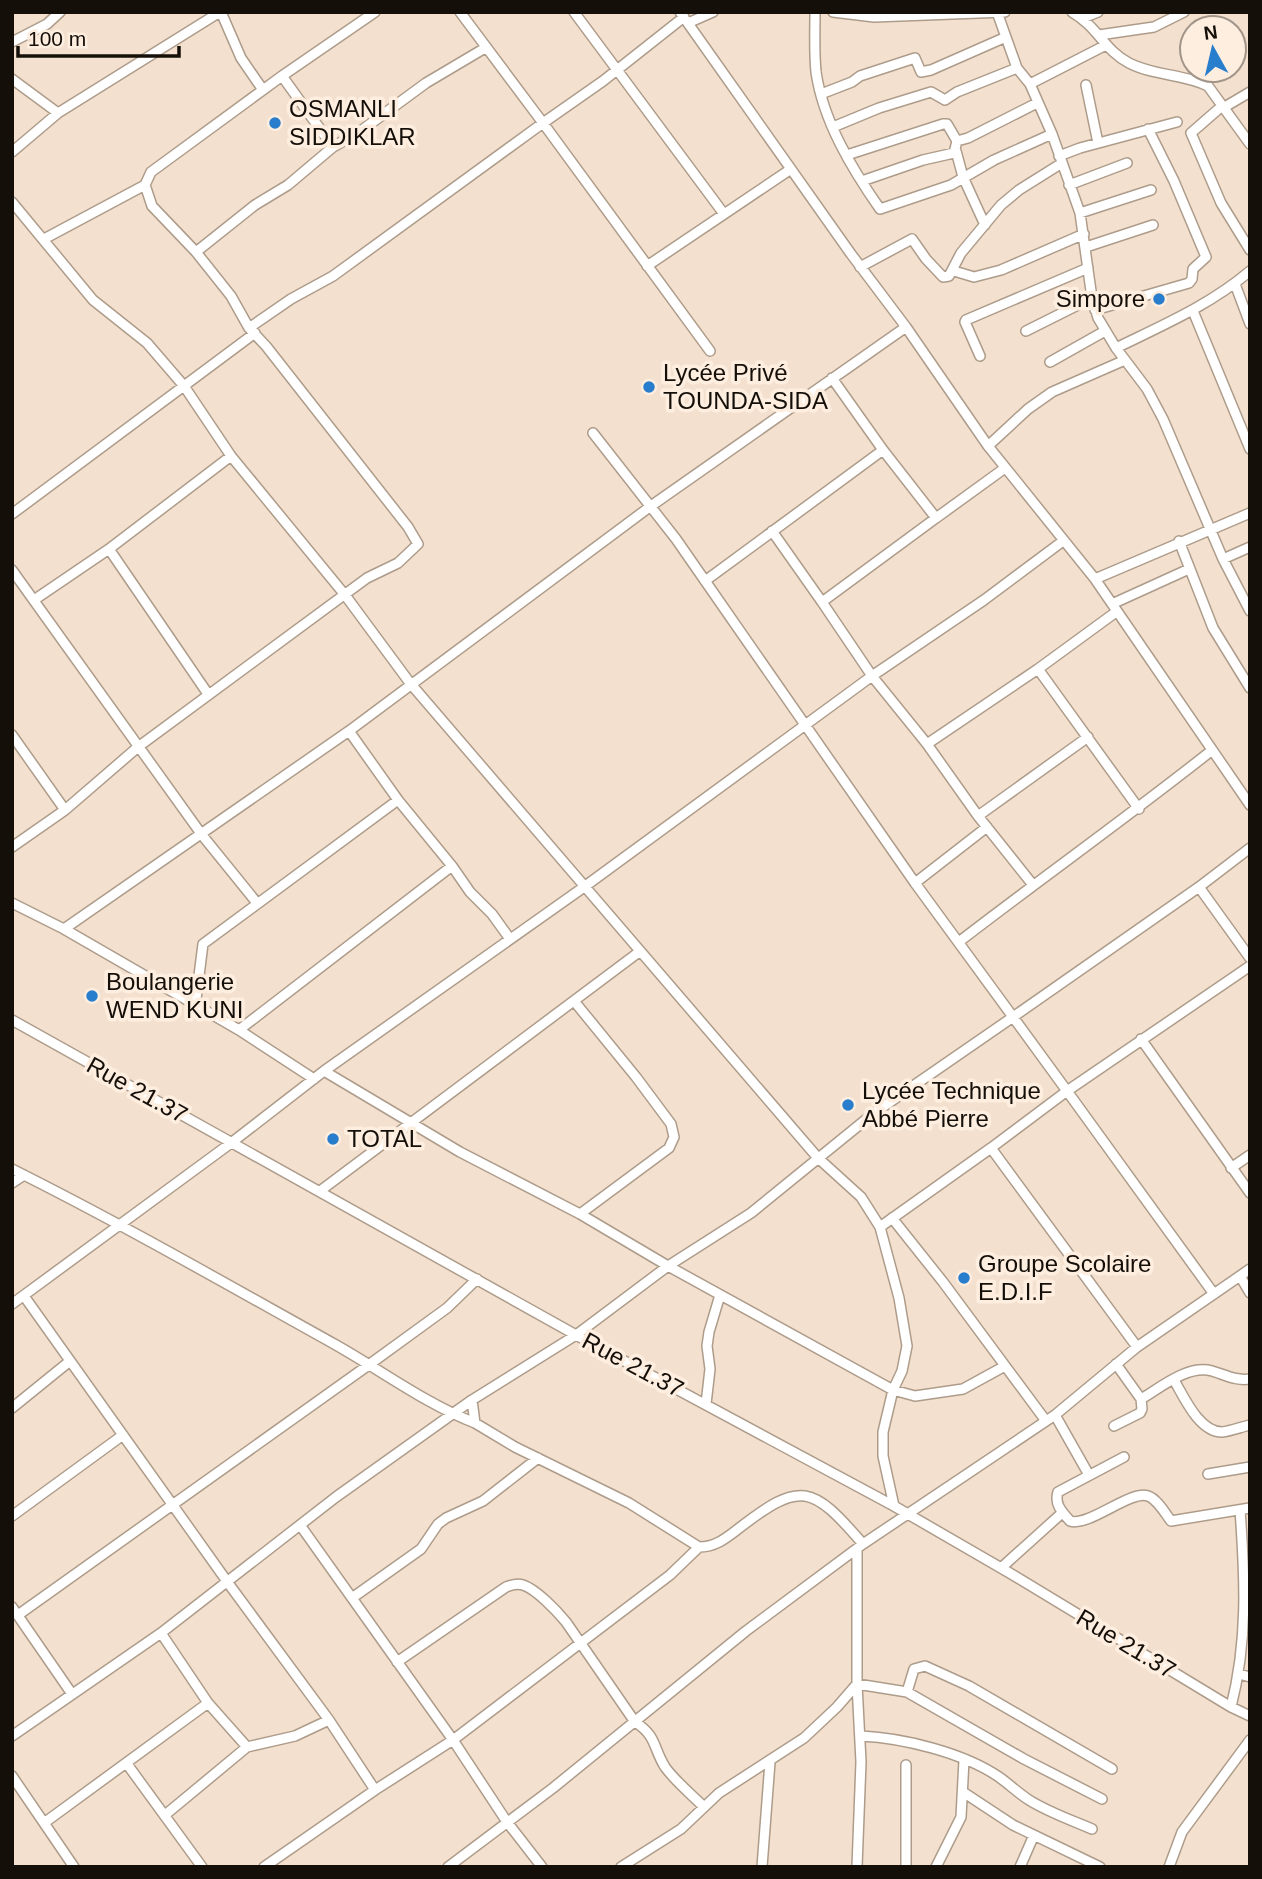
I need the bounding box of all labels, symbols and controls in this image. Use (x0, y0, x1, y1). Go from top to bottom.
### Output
scale bar (18, 14, 178, 58)
north arrow (1178, 14, 1248, 84)
text: N (1202, 21, 1219, 44)
text: 100 m (28, 27, 86, 50)
place label: OSMANLI SIDDIKLAR (289, 95, 416, 150)
marker: OSMANLI SIDDIKLAR (267, 115, 283, 131)
place label: Simpore (1056, 285, 1145, 312)
marker: Simpore (1151, 291, 1167, 307)
place label: Lycée Privé TOUNDA-SIDA (663, 359, 828, 414)
marker: Lycée Privé TOUNDA-SIDA (641, 379, 657, 395)
place label: Boulangerie WEND KUNI (106, 968, 243, 1023)
marker: Boulangerie WEND KUNI (84, 988, 100, 1004)
street label: Rue 21.37 (82, 1051, 192, 1128)
place label: Lycée Technique Abbé Pierre (862, 1077, 1041, 1132)
marker: Lycée Technique Abbé Pierre (840, 1097, 856, 1113)
place label: TOTAL (347, 1125, 422, 1152)
marker: TOTAL (325, 1131, 341, 1147)
place label: Groupe Scolaire E.D.I.F (978, 1250, 1151, 1305)
marker: Groupe Scolaire E.D.I.F (956, 1270, 972, 1286)
street label: Rue 21.37 (578, 1327, 688, 1402)
street label: Rue 21.37 (1072, 1603, 1181, 1684)

